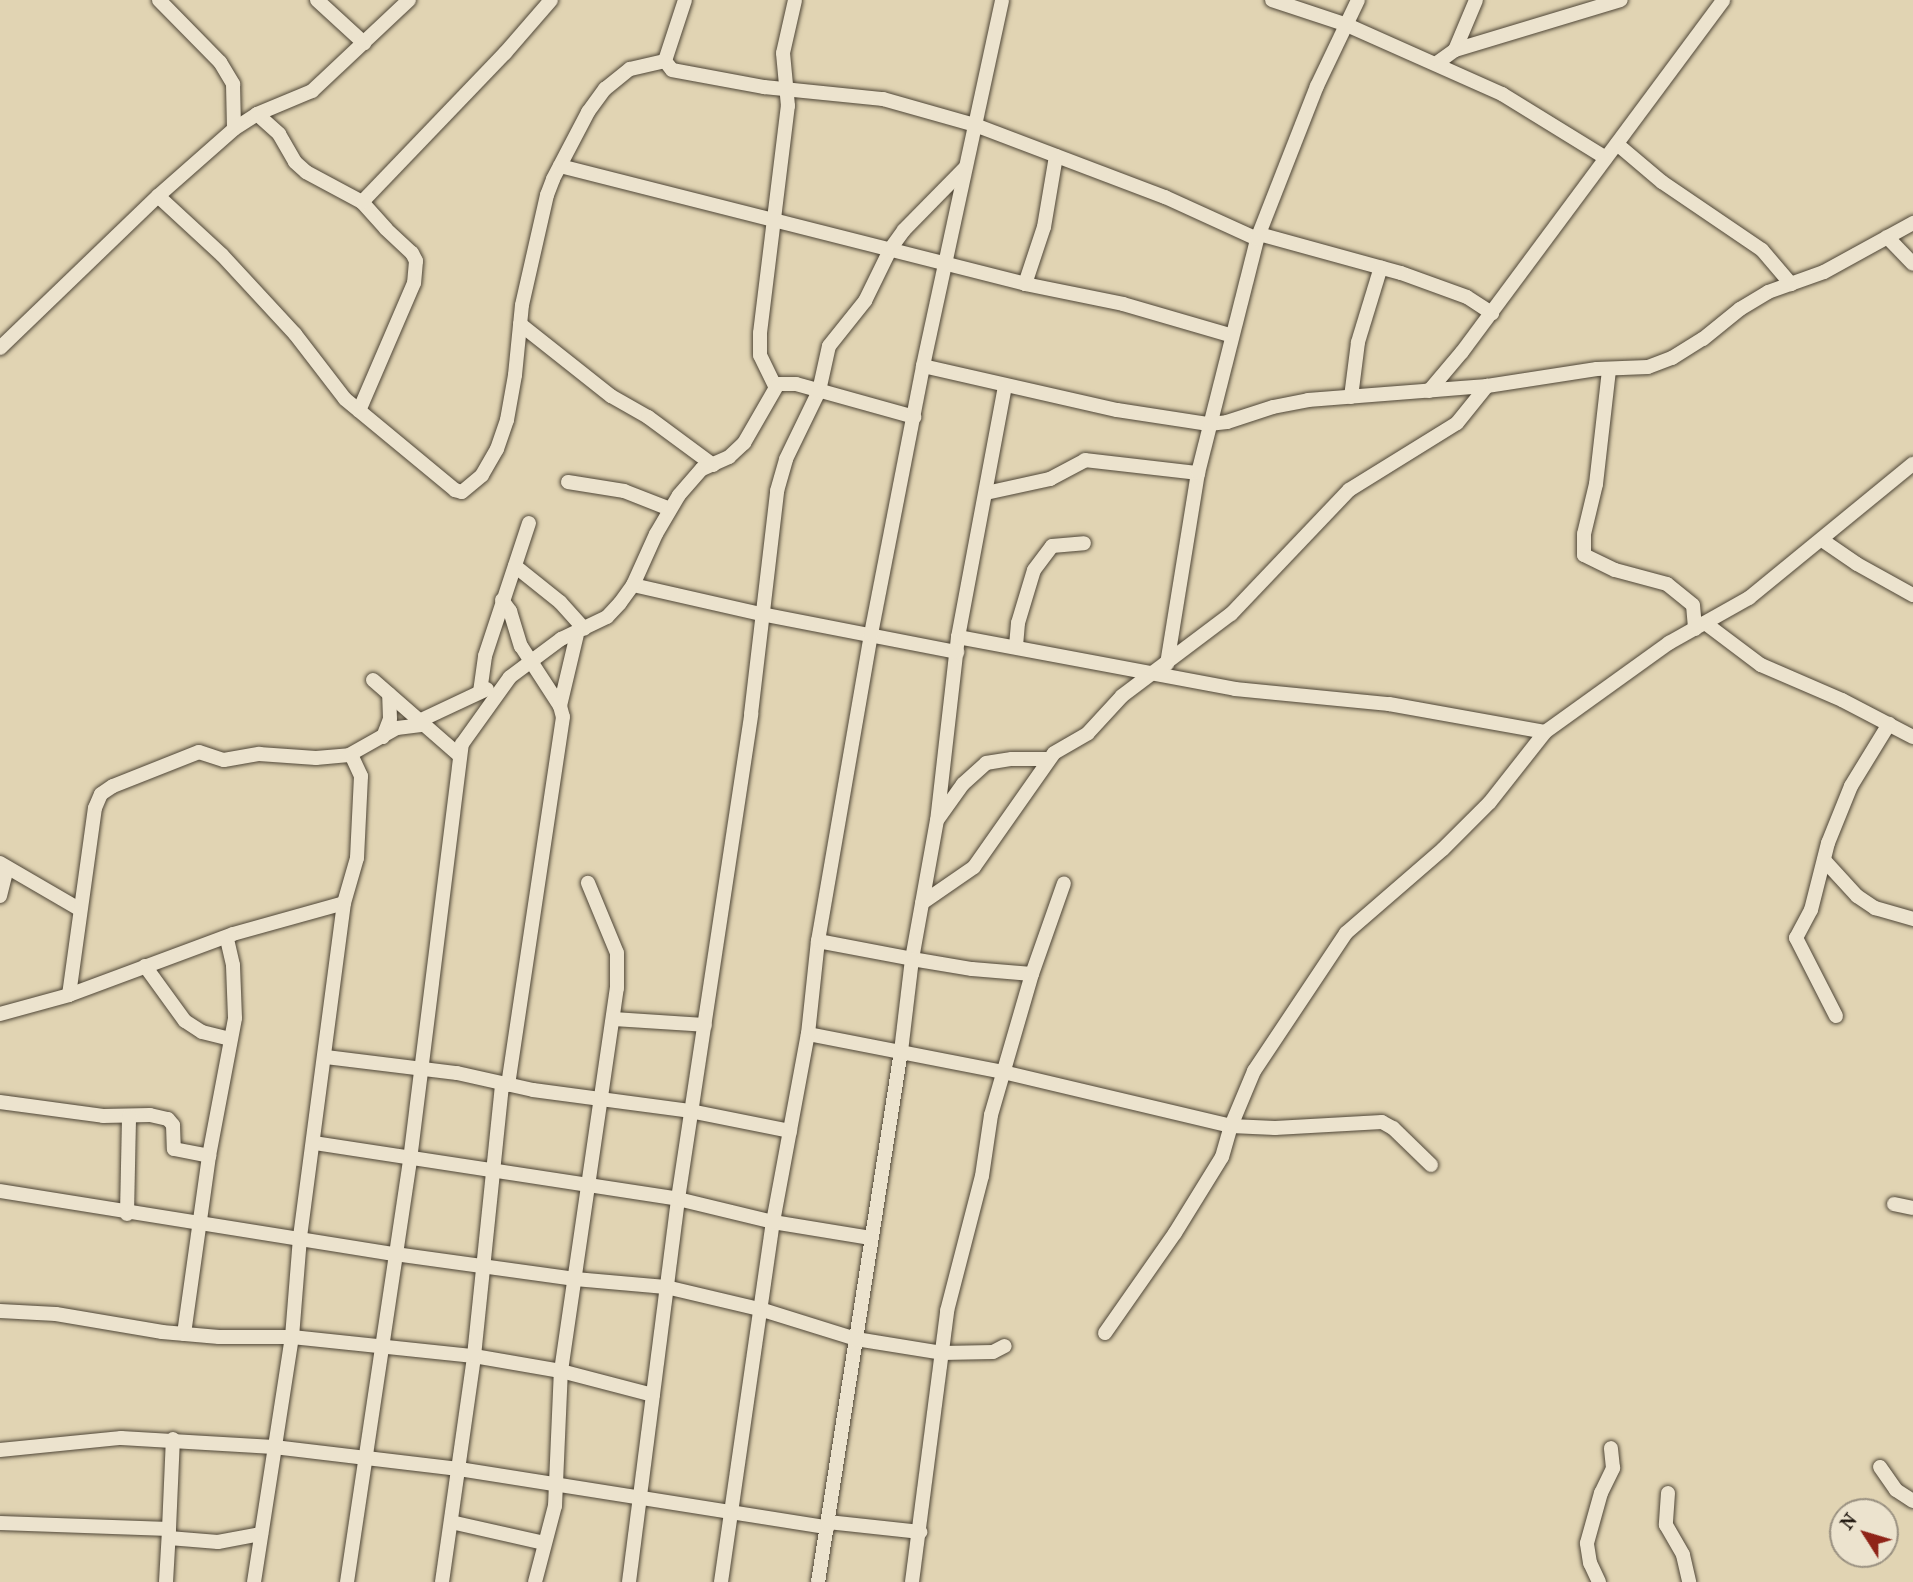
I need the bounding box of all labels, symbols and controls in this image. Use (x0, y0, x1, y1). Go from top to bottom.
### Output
north arrow (1829, 1498, 1899, 1568)
text: N (1836, 1509, 1862, 1534)

